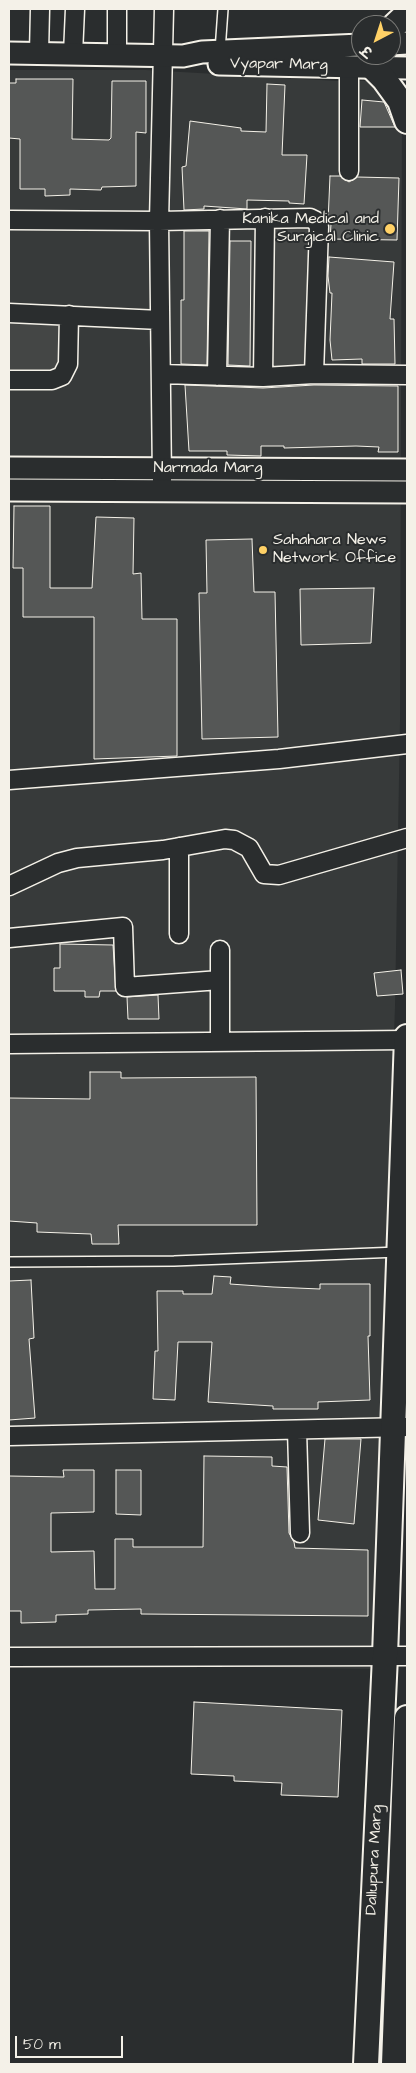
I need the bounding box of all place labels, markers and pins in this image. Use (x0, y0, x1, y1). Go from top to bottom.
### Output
place label: Kanika Medical and Surgical Clinic (242, 210, 379, 248)
marker: Kanika Medical and Surgical Clinic (383, 222, 397, 236)
place label: Sahahara News Network Office (273, 531, 396, 569)
marker: Sahahara News Network Office (257, 544, 269, 556)

